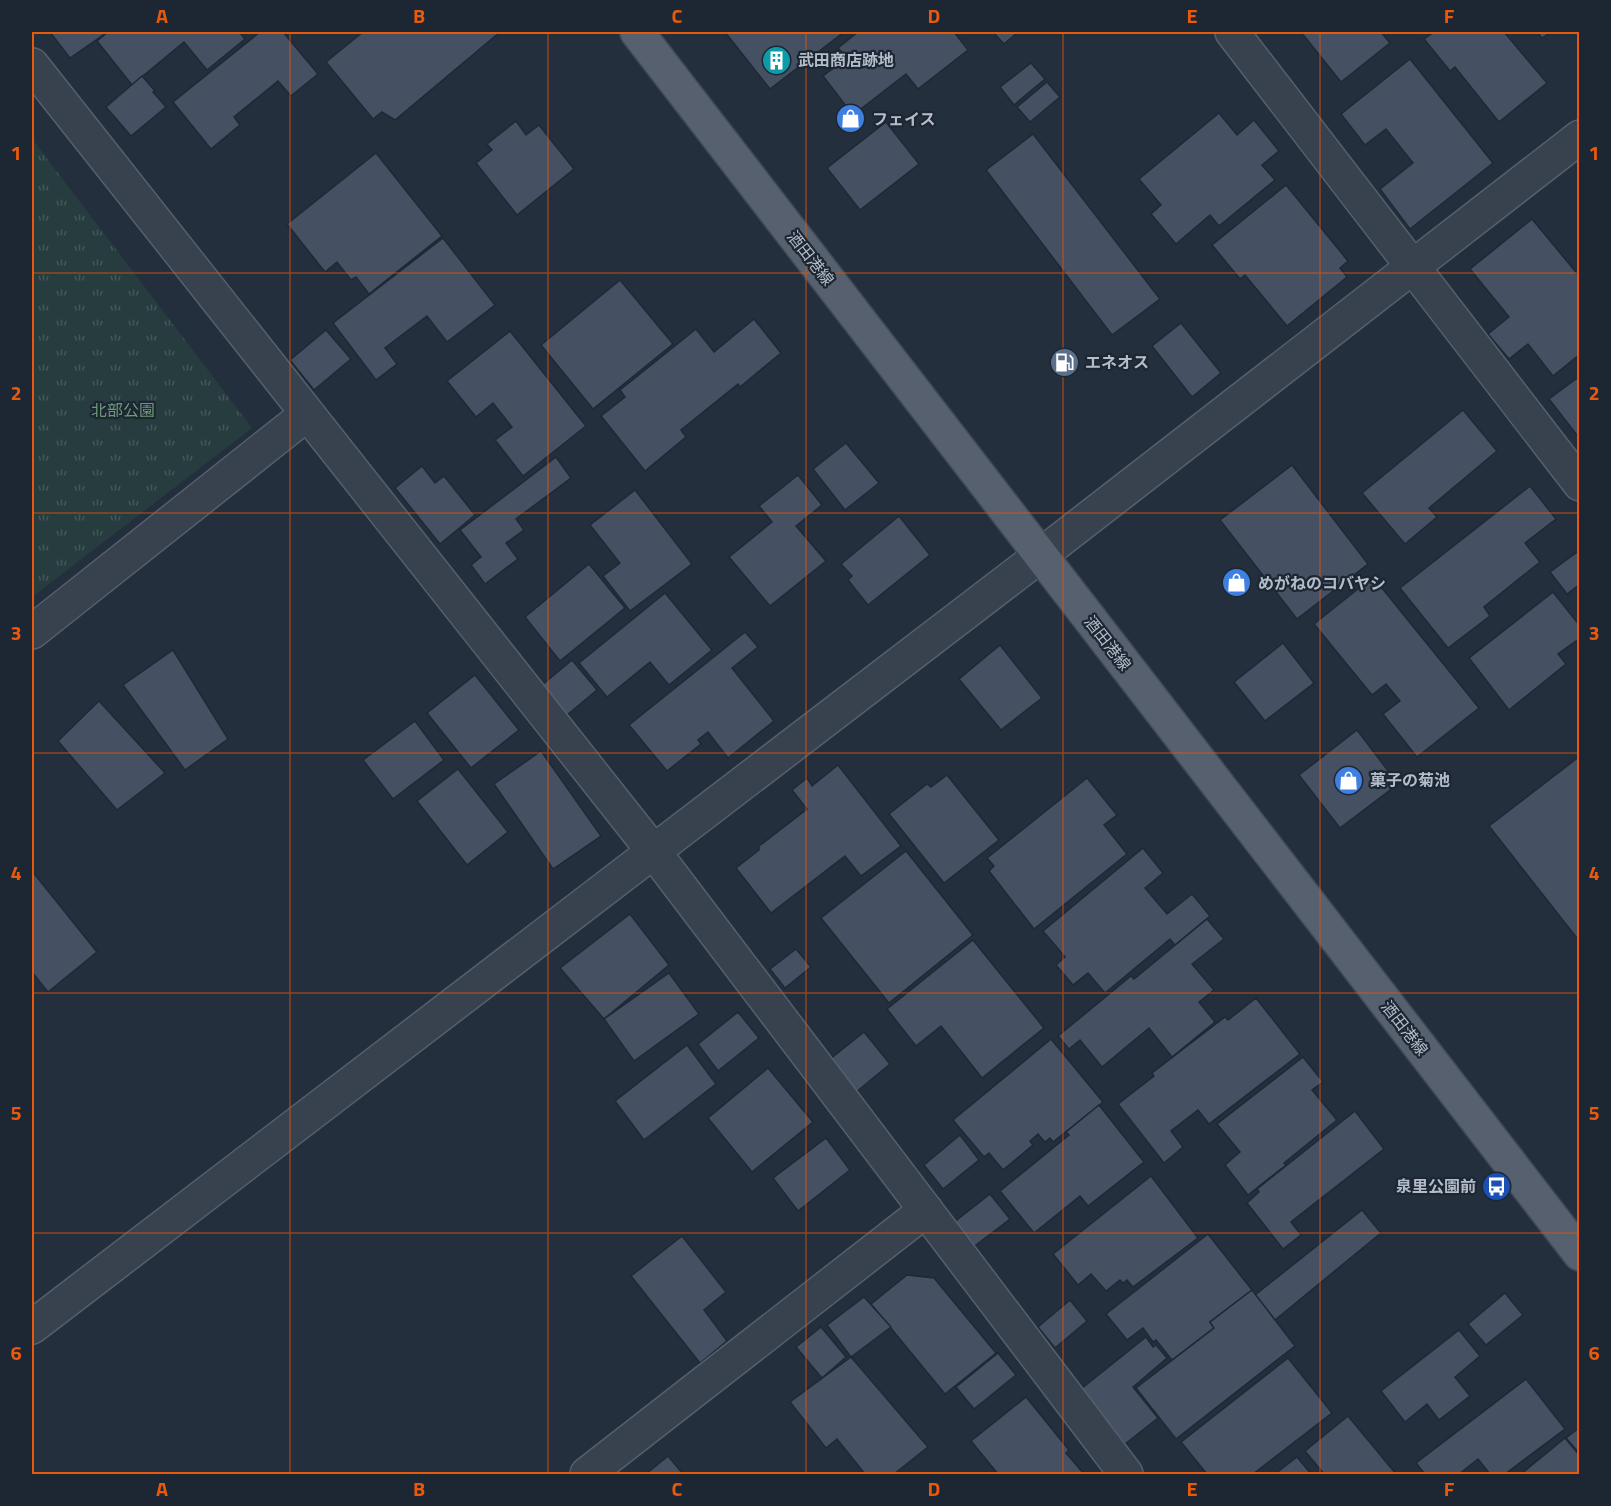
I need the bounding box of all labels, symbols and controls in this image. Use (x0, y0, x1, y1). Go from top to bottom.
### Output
text: A (156, 0, 168, 31)
text: B (413, 0, 425, 31)
text: C (672, 0, 683, 31)
text: D (928, 0, 940, 31)
text: E (1186, 0, 1198, 31)
text: F (1444, 0, 1455, 31)
building icon: 武田商店跡地 (761, 44, 793, 76)
place label: 武田商店跡地 (798, 48, 894, 72)
shop icon: フェイス (835, 103, 867, 135)
place label: フェイス (872, 107, 936, 131)
text: 1 (10, 137, 22, 168)
text: 1 (1588, 137, 1600, 168)
street label: 酒田港線 (782, 225, 840, 291)
fuel station icon: エネオス (1048, 346, 1080, 378)
place label: エネオス (1085, 350, 1149, 374)
text: 2 (10, 377, 22, 408)
text: 2 (1588, 377, 1600, 408)
park label: 北部公園 (91, 398, 155, 422)
shop icon: めがねのコバヤシ (1221, 567, 1253, 599)
place label: めがねのコバヤシ (1258, 571, 1386, 595)
street label: 酒田港線 (1079, 610, 1137, 676)
text: 3 (10, 617, 22, 648)
text: 3 (1588, 617, 1600, 648)
shop icon: 菓子の菊池 (1333, 764, 1365, 796)
place label: 菓子の菊池 (1370, 768, 1450, 792)
text: 4 (10, 857, 22, 888)
text: 4 (1588, 857, 1600, 888)
street label: 酒田港線 (1376, 995, 1434, 1061)
text: 5 (10, 1097, 22, 1128)
text: 5 (1588, 1097, 1600, 1128)
bus stop icon: 泉里公園前 (1481, 1170, 1513, 1202)
place label: 泉里公園前 (1396, 1174, 1476, 1198)
text: 6 (10, 1337, 22, 1368)
text: 6 (1588, 1337, 1600, 1368)
text: A (156, 1473, 168, 1504)
text: B (413, 1473, 425, 1504)
text: C (672, 1473, 683, 1504)
text: D (928, 1473, 940, 1504)
text: E (1186, 1473, 1198, 1504)
text: F (1444, 1473, 1455, 1504)

